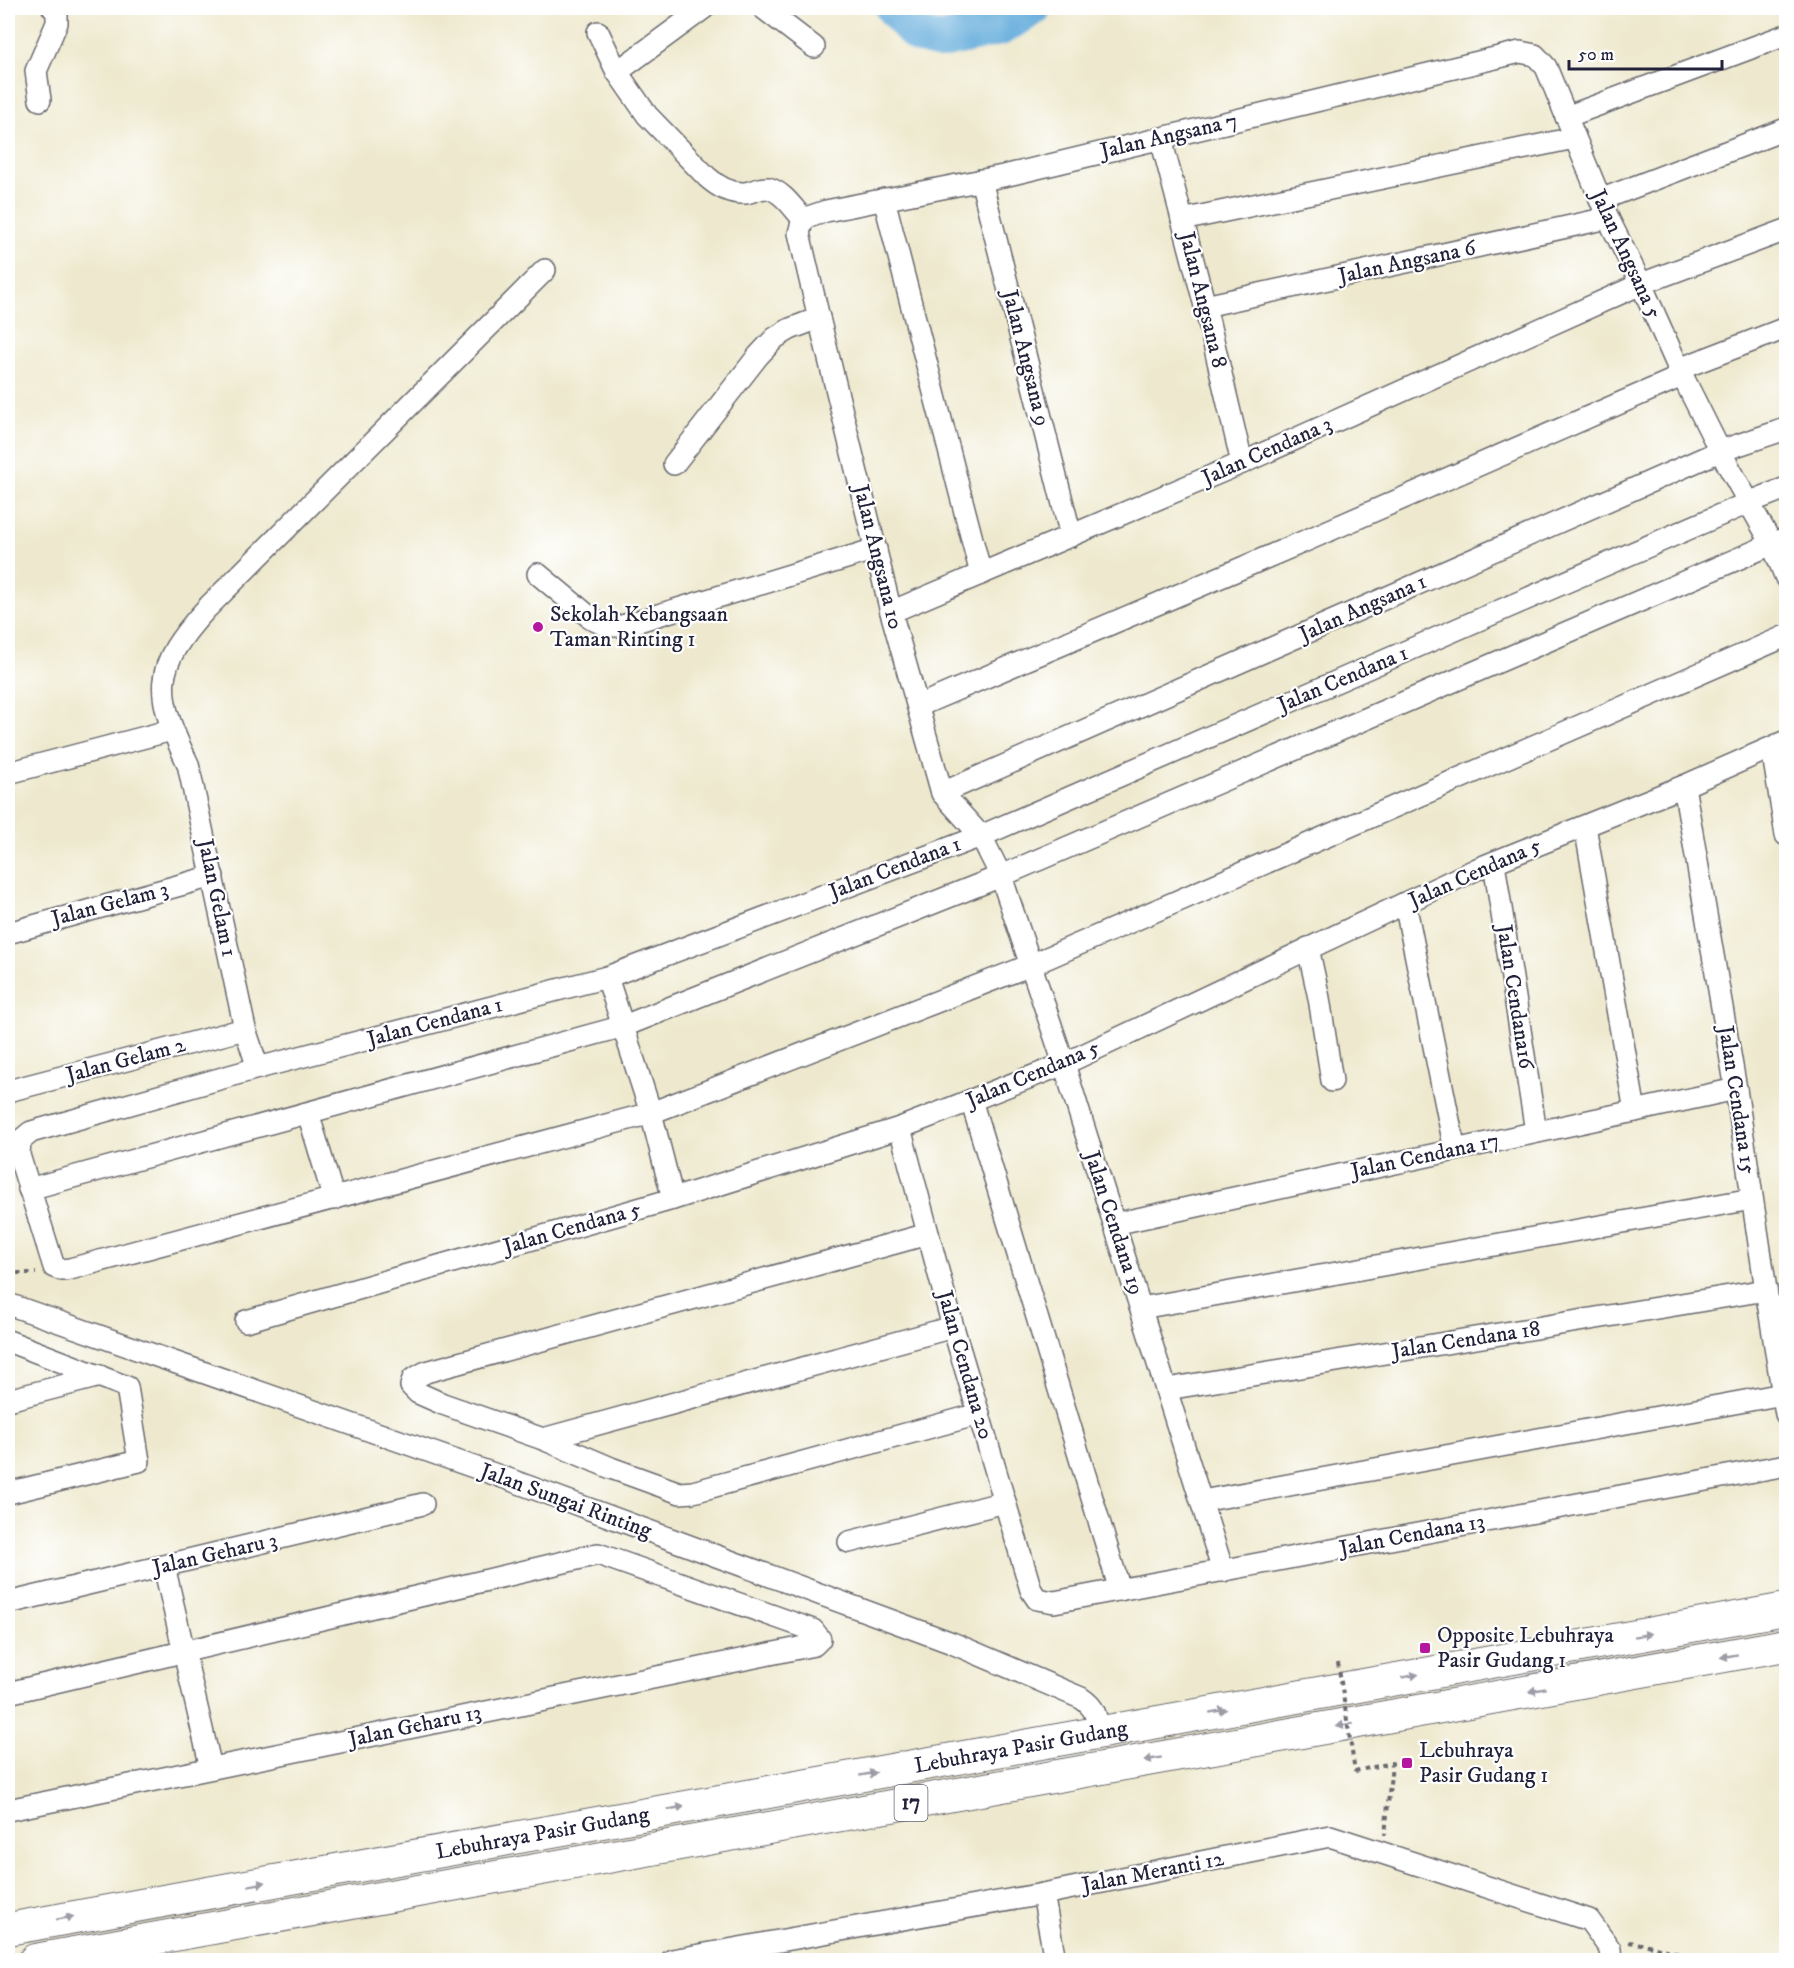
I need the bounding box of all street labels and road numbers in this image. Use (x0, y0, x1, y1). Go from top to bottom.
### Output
street label: Jalan Angsana 7 (1096, 107, 1240, 165)
street label: Jalan Angsana 5 (1583, 183, 1668, 323)
street label: Jalan Angsana 8 (1173, 227, 1233, 371)
street label: Jalan Angsana 6 (1334, 234, 1480, 290)
street label: Jalan Angsana 9 (996, 285, 1056, 429)
street label: Jalan Cendana 3 (1196, 410, 1336, 492)
street label: Jalan Angsana 10 (846, 480, 909, 632)
street label: Jalan Angsana 1 (1293, 568, 1431, 649)
street label: Jalan Cendana 1 (1272, 639, 1412, 719)
street label: Jalan Cendana 1 (823, 830, 965, 906)
street label: Jalan Cendana 5 (1403, 832, 1545, 915)
street label: Jalan Gelam 1 (191, 835, 243, 959)
street label: Jalan Gelam 3 (47, 875, 171, 933)
street label: Jalan Cendana16 (1490, 921, 1540, 1073)
street label: Jalan Cendana 1 (362, 991, 506, 1054)
street label: Jalan Cendana 15 (1712, 1022, 1762, 1176)
street label: Jalan Gelam 2 (61, 1031, 189, 1089)
street label: Jalan Cendana 5 (961, 1034, 1104, 1115)
street label: Jalan Cendana 17 (1347, 1127, 1501, 1185)
street label: Jalan Cendana 19 (1077, 1146, 1150, 1298)
street label: Jalan Cendana 5 (498, 1195, 644, 1261)
street label: Jalan Cendana 20 (930, 1286, 999, 1443)
street label: Jalan Cendana 18 (1388, 1315, 1542, 1365)
street label: Jalan Sungai Rinting (475, 1457, 656, 1545)
street label: Jalan Cendana 13 (1335, 1508, 1487, 1563)
street label: Jalan Geharu 3 (148, 1527, 280, 1582)
street label: Jalan Geharu 13 (344, 1699, 484, 1754)
street label: Lebuhraya Pasir Gudang (912, 1714, 1130, 1779)
road number: 17 (894, 1785, 928, 1821)
street label: Lebuhraya Pasir Gudang (434, 1800, 651, 1865)
street label: Jalan Meranti 12 (1078, 1845, 1226, 1899)

